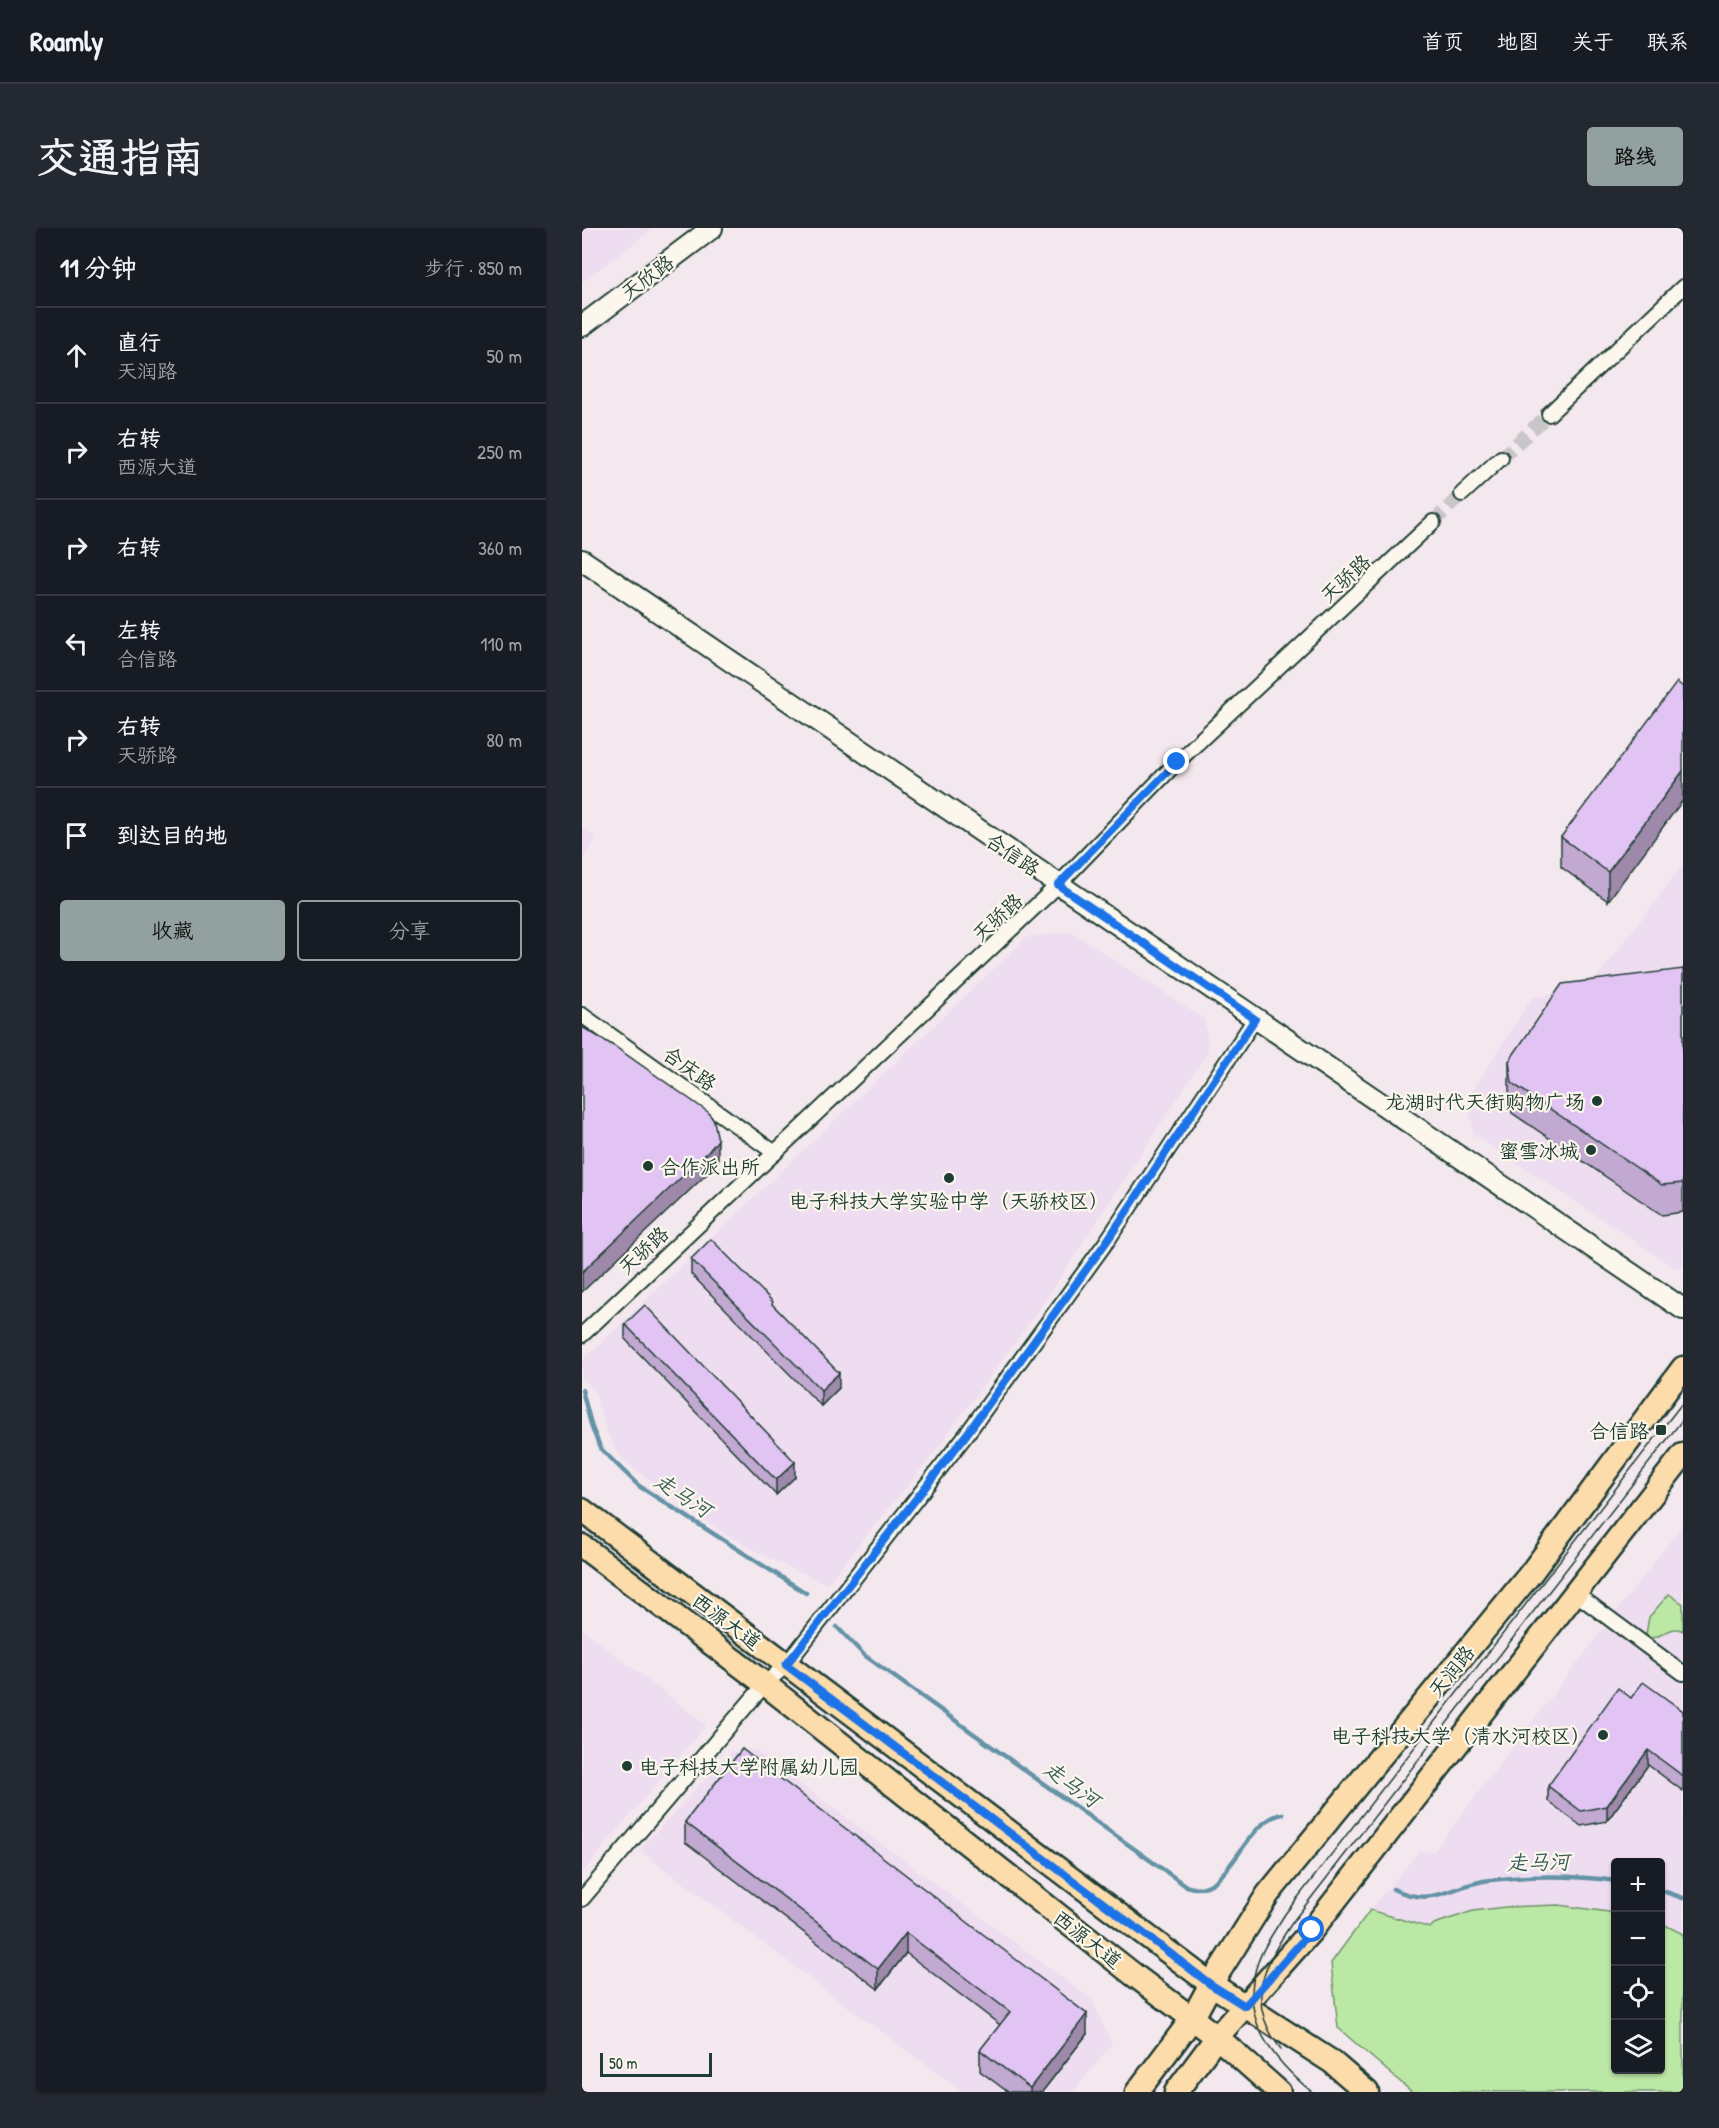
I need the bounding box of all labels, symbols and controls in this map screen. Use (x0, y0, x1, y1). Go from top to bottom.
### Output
text: Roamly (30, 22, 103, 60)
text: 首页 (1422, 27, 1464, 56)
text: 地图 (1497, 27, 1539, 56)
text: 关于 (1572, 27, 1614, 56)
text: 联系 (1647, 27, 1689, 56)
button: 路线 (1587, 127, 1683, 186)
text: 交通指南 (36, 128, 204, 185)
street label: 天欣路 (615, 248, 680, 306)
text: 11 分钟 (60, 250, 137, 285)
text: 步行 · 850 m (425, 254, 522, 281)
text: 直行 (117, 327, 161, 357)
icon: ahead (60, 339, 93, 372)
text: 50 m (486, 342, 522, 369)
text: 天润路 (117, 357, 177, 384)
text: 右转 (117, 423, 161, 453)
icon: right (60, 435, 93, 468)
text: 250 m (477, 438, 522, 465)
text: 西源大道 (117, 453, 197, 480)
icon: right (60, 531, 93, 564)
text: 右转 (117, 532, 161, 562)
text: 360 m (478, 534, 522, 561)
street label: 天骄路 (1314, 547, 1377, 608)
text: 左转 (117, 615, 161, 645)
icon: left (60, 627, 93, 660)
text: 110 m (480, 630, 522, 657)
text: 合信路 (117, 645, 177, 672)
text: 右转 (117, 711, 161, 741)
icon: right (60, 723, 93, 756)
text: 80 m (486, 726, 522, 753)
text: 天骄路 (117, 741, 177, 768)
route end (1163, 748, 1189, 774)
icon: arrive (60, 819, 93, 852)
text: 到达目的地 (117, 820, 227, 850)
street label: 合信路 (981, 826, 1046, 883)
street label: 天骄路 (966, 886, 1029, 947)
button: 收藏 (60, 900, 285, 961)
button: 分享 (297, 900, 522, 961)
street label: 合庆路 (658, 1039, 723, 1097)
place label: 龙湖时代天街购物广场 (1385, 1088, 1585, 1115)
marker: 龙湖时代天街购物广场 (1590, 1094, 1604, 1108)
place label: 蜜雪冰城 (1499, 1137, 1579, 1164)
marker: 蜜雪冰城 (1584, 1143, 1598, 1157)
place label: 合作派出所 (660, 1153, 760, 1180)
marker: 合作派出所 (641, 1159, 655, 1173)
marker: 电子科技大学实验中学（天骄校区） (942, 1171, 956, 1185)
place label: 电子科技大学实验中学（天骄校区） (789, 1187, 1109, 1214)
street label: 天骄路 (612, 1219, 675, 1280)
place label: 合信路 (1589, 1417, 1650, 1444)
marker: 合信路 (1654, 1423, 1668, 1437)
water label: 走马河 (649, 1466, 720, 1526)
street label: 西源大道 (687, 1586, 767, 1656)
street label: 天润路 (1422, 1638, 1481, 1703)
place label: 电子科技大学（清水河校区） (1331, 1722, 1591, 1749)
marker: 电子科技大学（清水河校区） (1596, 1728, 1610, 1742)
place label: 电子科技大学附属幼儿园 (639, 1753, 859, 1780)
water label: 走马河 (1038, 1754, 1108, 1816)
marker: 电子科技大学附属幼儿园 (620, 1759, 634, 1773)
water label: 走马河 (1506, 1847, 1573, 1877)
map controls (1611, 1858, 1665, 2074)
button: + (1611, 1858, 1665, 1912)
street label: 西源大道 (1048, 1904, 1128, 1974)
button: − (1611, 1912, 1665, 1966)
route start (1298, 1916, 1324, 1942)
button: locate (1611, 1966, 1665, 2020)
button: layers (1611, 2020, 1665, 2074)
scale bar (600, 2050, 712, 2078)
text: 50 m (609, 2052, 638, 2074)

